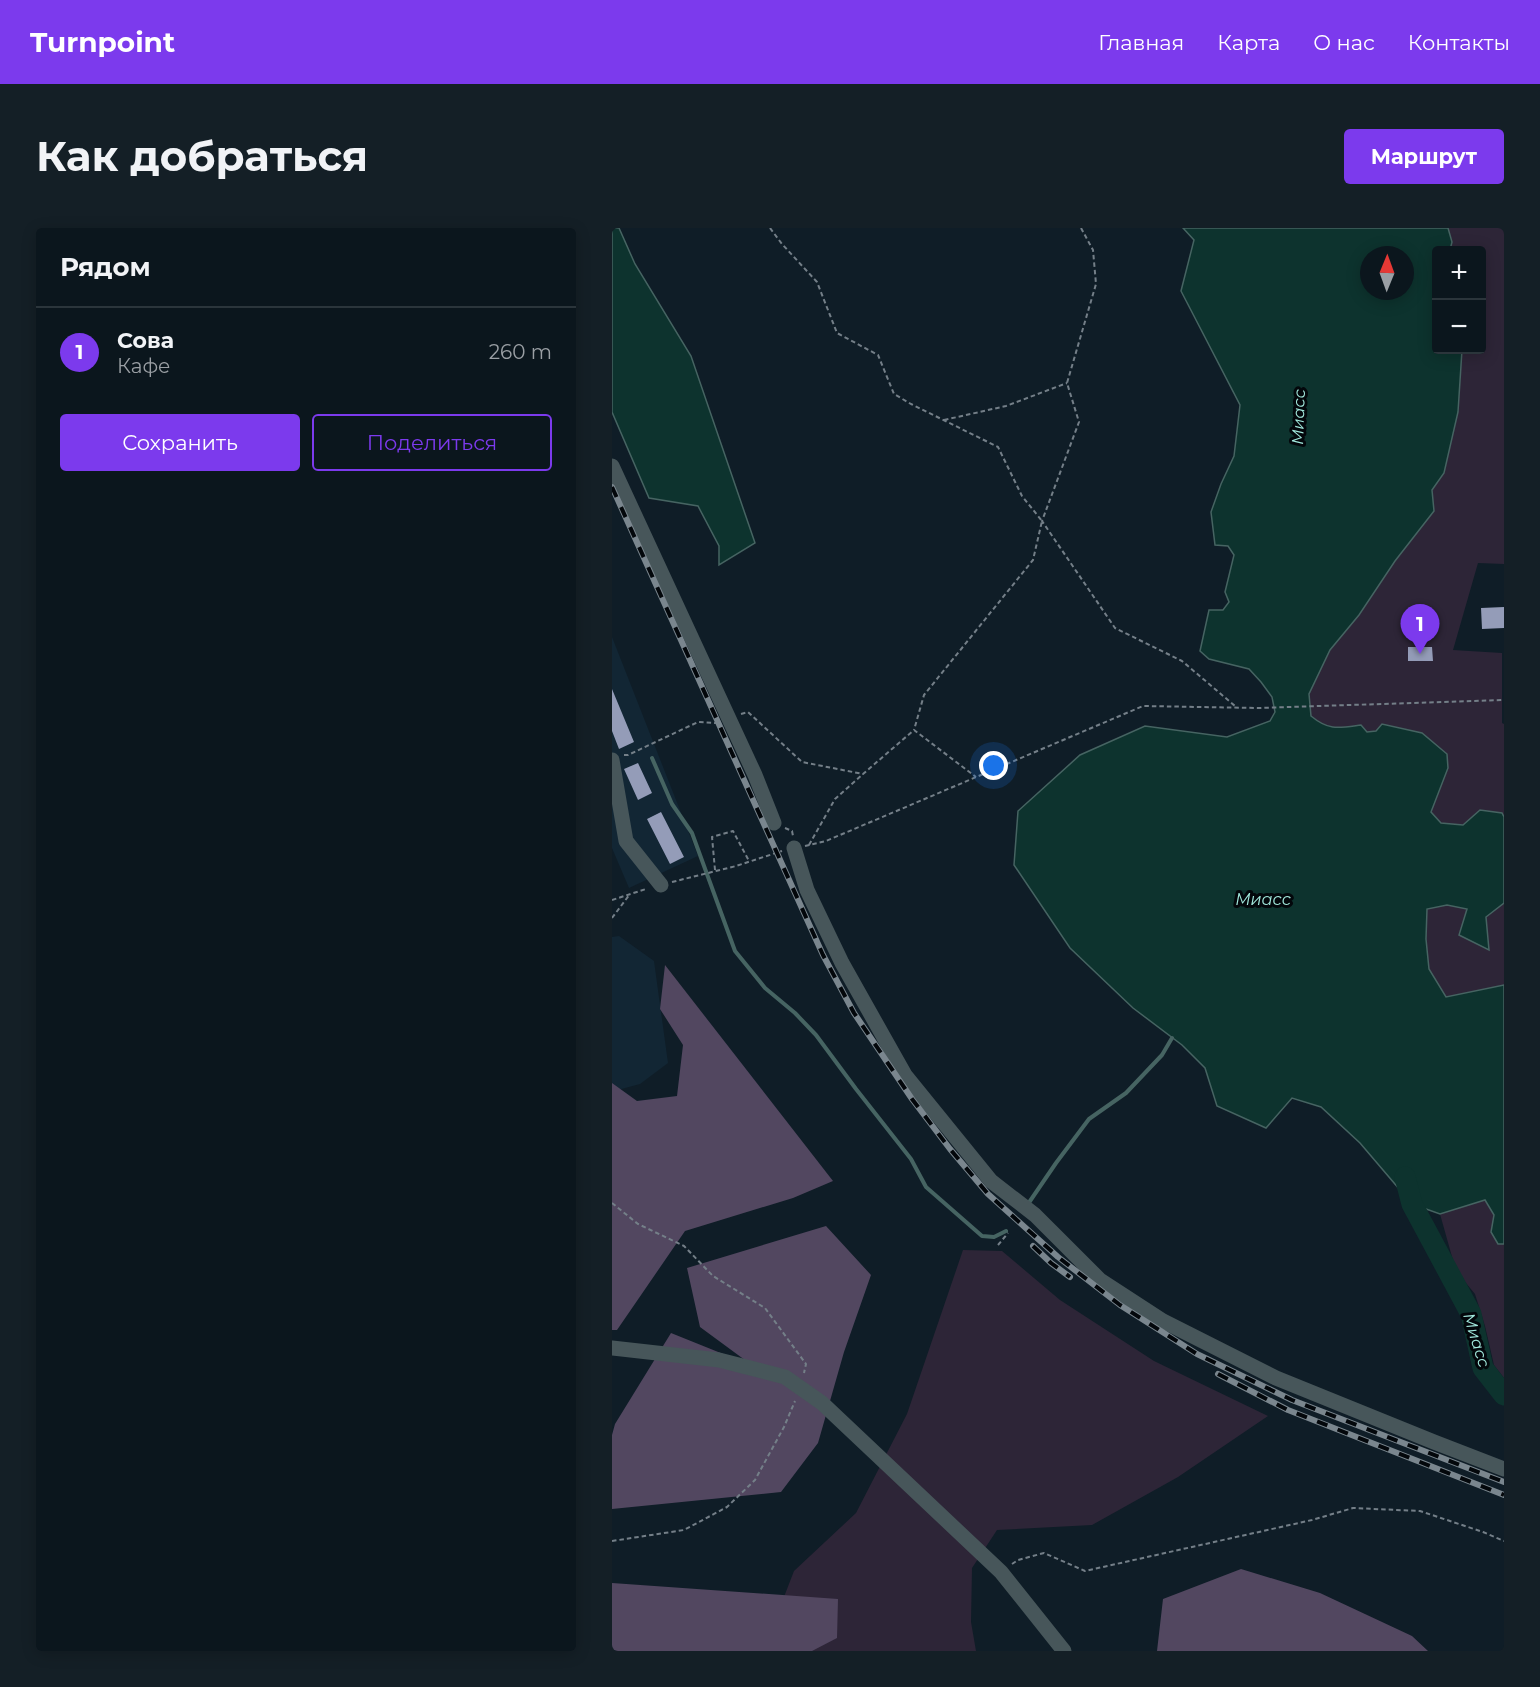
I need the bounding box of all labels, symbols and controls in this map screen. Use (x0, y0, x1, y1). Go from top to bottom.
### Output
text: Turnpoint (30, 25, 175, 59)
text: Главная (1098, 30, 1184, 55)
text: Карта (1217, 30, 1280, 55)
text: О нас (1313, 30, 1375, 55)
text: Контакты (1408, 30, 1510, 55)
button: Маршрут (1344, 129, 1504, 184)
text: Как добраться (36, 130, 368, 182)
north arrow (1360, 246, 1414, 300)
map controls (1432, 246, 1486, 354)
button: + (1432, 246, 1486, 300)
text: Рядом (60, 251, 151, 283)
button: − (1432, 300, 1486, 354)
text: Сова (117, 327, 174, 354)
text: 1 (76, 340, 83, 364)
text: 260 m (489, 340, 552, 364)
text: Кафе (117, 354, 170, 378)
water label: Миасс (1288, 388, 1309, 445)
button: Сохранить (60, 414, 300, 471)
button: Поделиться (312, 414, 552, 471)
pin: 1 (1400, 604, 1440, 654)
your location (979, 751, 1008, 780)
water label: Миасс (1235, 890, 1292, 909)
water label: Миасс (1459, 1311, 1494, 1370)

